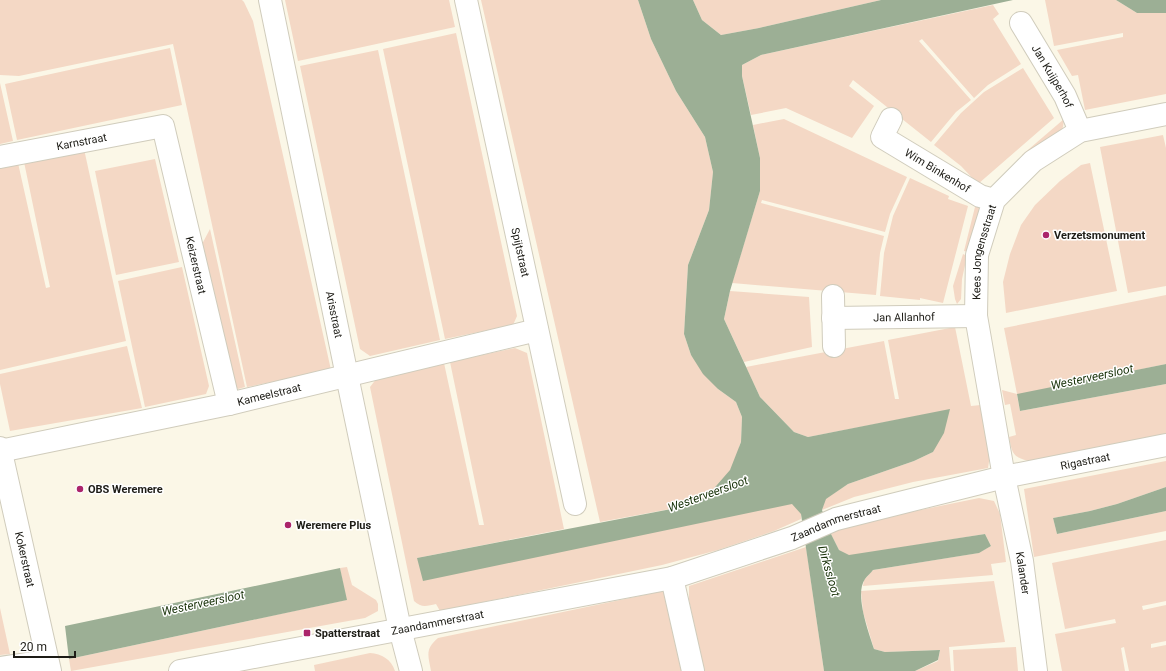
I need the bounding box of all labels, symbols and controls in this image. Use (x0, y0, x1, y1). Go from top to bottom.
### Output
street label: Jan Kuijperhof (1029, 43, 1075, 110)
street label: Karnstraat (55, 131, 108, 153)
street label: Wim Binkenhof (902, 146, 973, 196)
street label: Kees Jongensstraat (970, 203, 999, 300)
street label: Spijtstraat (508, 226, 532, 278)
place label: Verzetsmonument (1054, 229, 1145, 242)
marker: Verzetsmonument (1041, 230, 1051, 240)
street label: Keizerstraat (182, 235, 209, 296)
street label: Arisstraat (323, 290, 345, 340)
street label: Jan Allanhof (873, 311, 935, 324)
water label: Westerveersloot (1049, 361, 1135, 393)
street label: Kameelstraat (236, 381, 303, 409)
street label: Rigastraat (1059, 450, 1111, 473)
water label: Westerveersloot (666, 473, 750, 515)
place label: OBS Weremere (88, 483, 163, 496)
marker: OBS Weremere (75, 484, 85, 494)
street label: Zaandammerstraat (789, 502, 883, 545)
place label: Weremere Plus (296, 519, 371, 532)
marker: Weremere Plus (283, 520, 293, 530)
street label: Kokerstraat (12, 530, 37, 589)
water label: Dirkssloot (815, 544, 843, 598)
street label: Kalander (1013, 551, 1032, 596)
water label: Westerveersloot (160, 587, 246, 619)
street label: Zaandammerstraat (390, 608, 485, 638)
place label: Spatterstraat (315, 627, 380, 640)
marker: Spatterstraat (302, 628, 312, 638)
scale bar (14, 633, 75, 659)
text: 20 m (20, 640, 47, 654)

